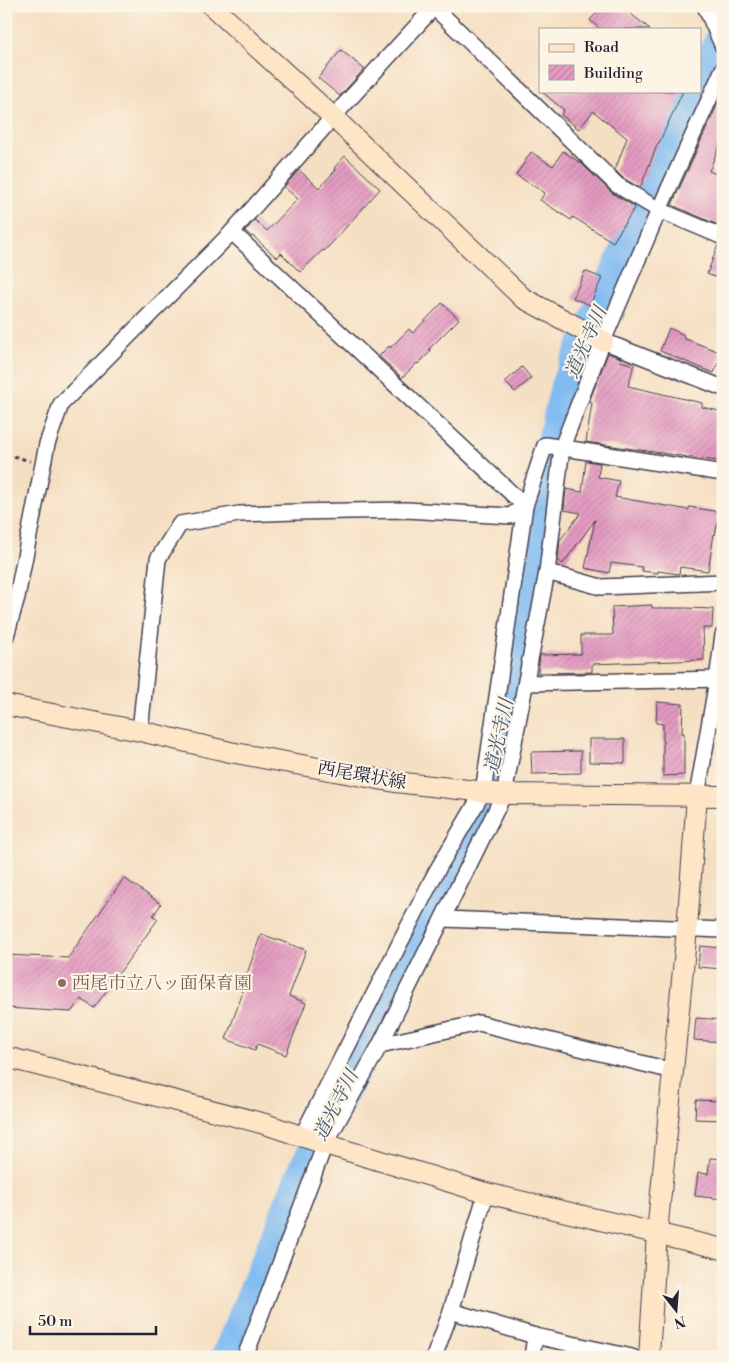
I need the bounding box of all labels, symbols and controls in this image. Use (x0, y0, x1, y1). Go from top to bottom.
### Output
legend (539, 28, 702, 92)
text: Road (584, 38, 619, 57)
text: Building (583, 64, 643, 83)
water label: 道光寺川 (559, 301, 613, 382)
water label: 道光寺川 (479, 695, 519, 776)
street label: 西尾環状線 (316, 756, 408, 795)
place label: 西尾市立八ッ面保育園 (72, 972, 252, 995)
marker: 西尾市立八ッ面保育園 (56, 977, 68, 989)
water label: 道光寺川 (308, 1064, 365, 1145)
north arrow (652, 1286, 702, 1336)
scale bar (30, 1303, 156, 1335)
text: N (672, 1311, 687, 1332)
text: 50 m (38, 1312, 72, 1331)

